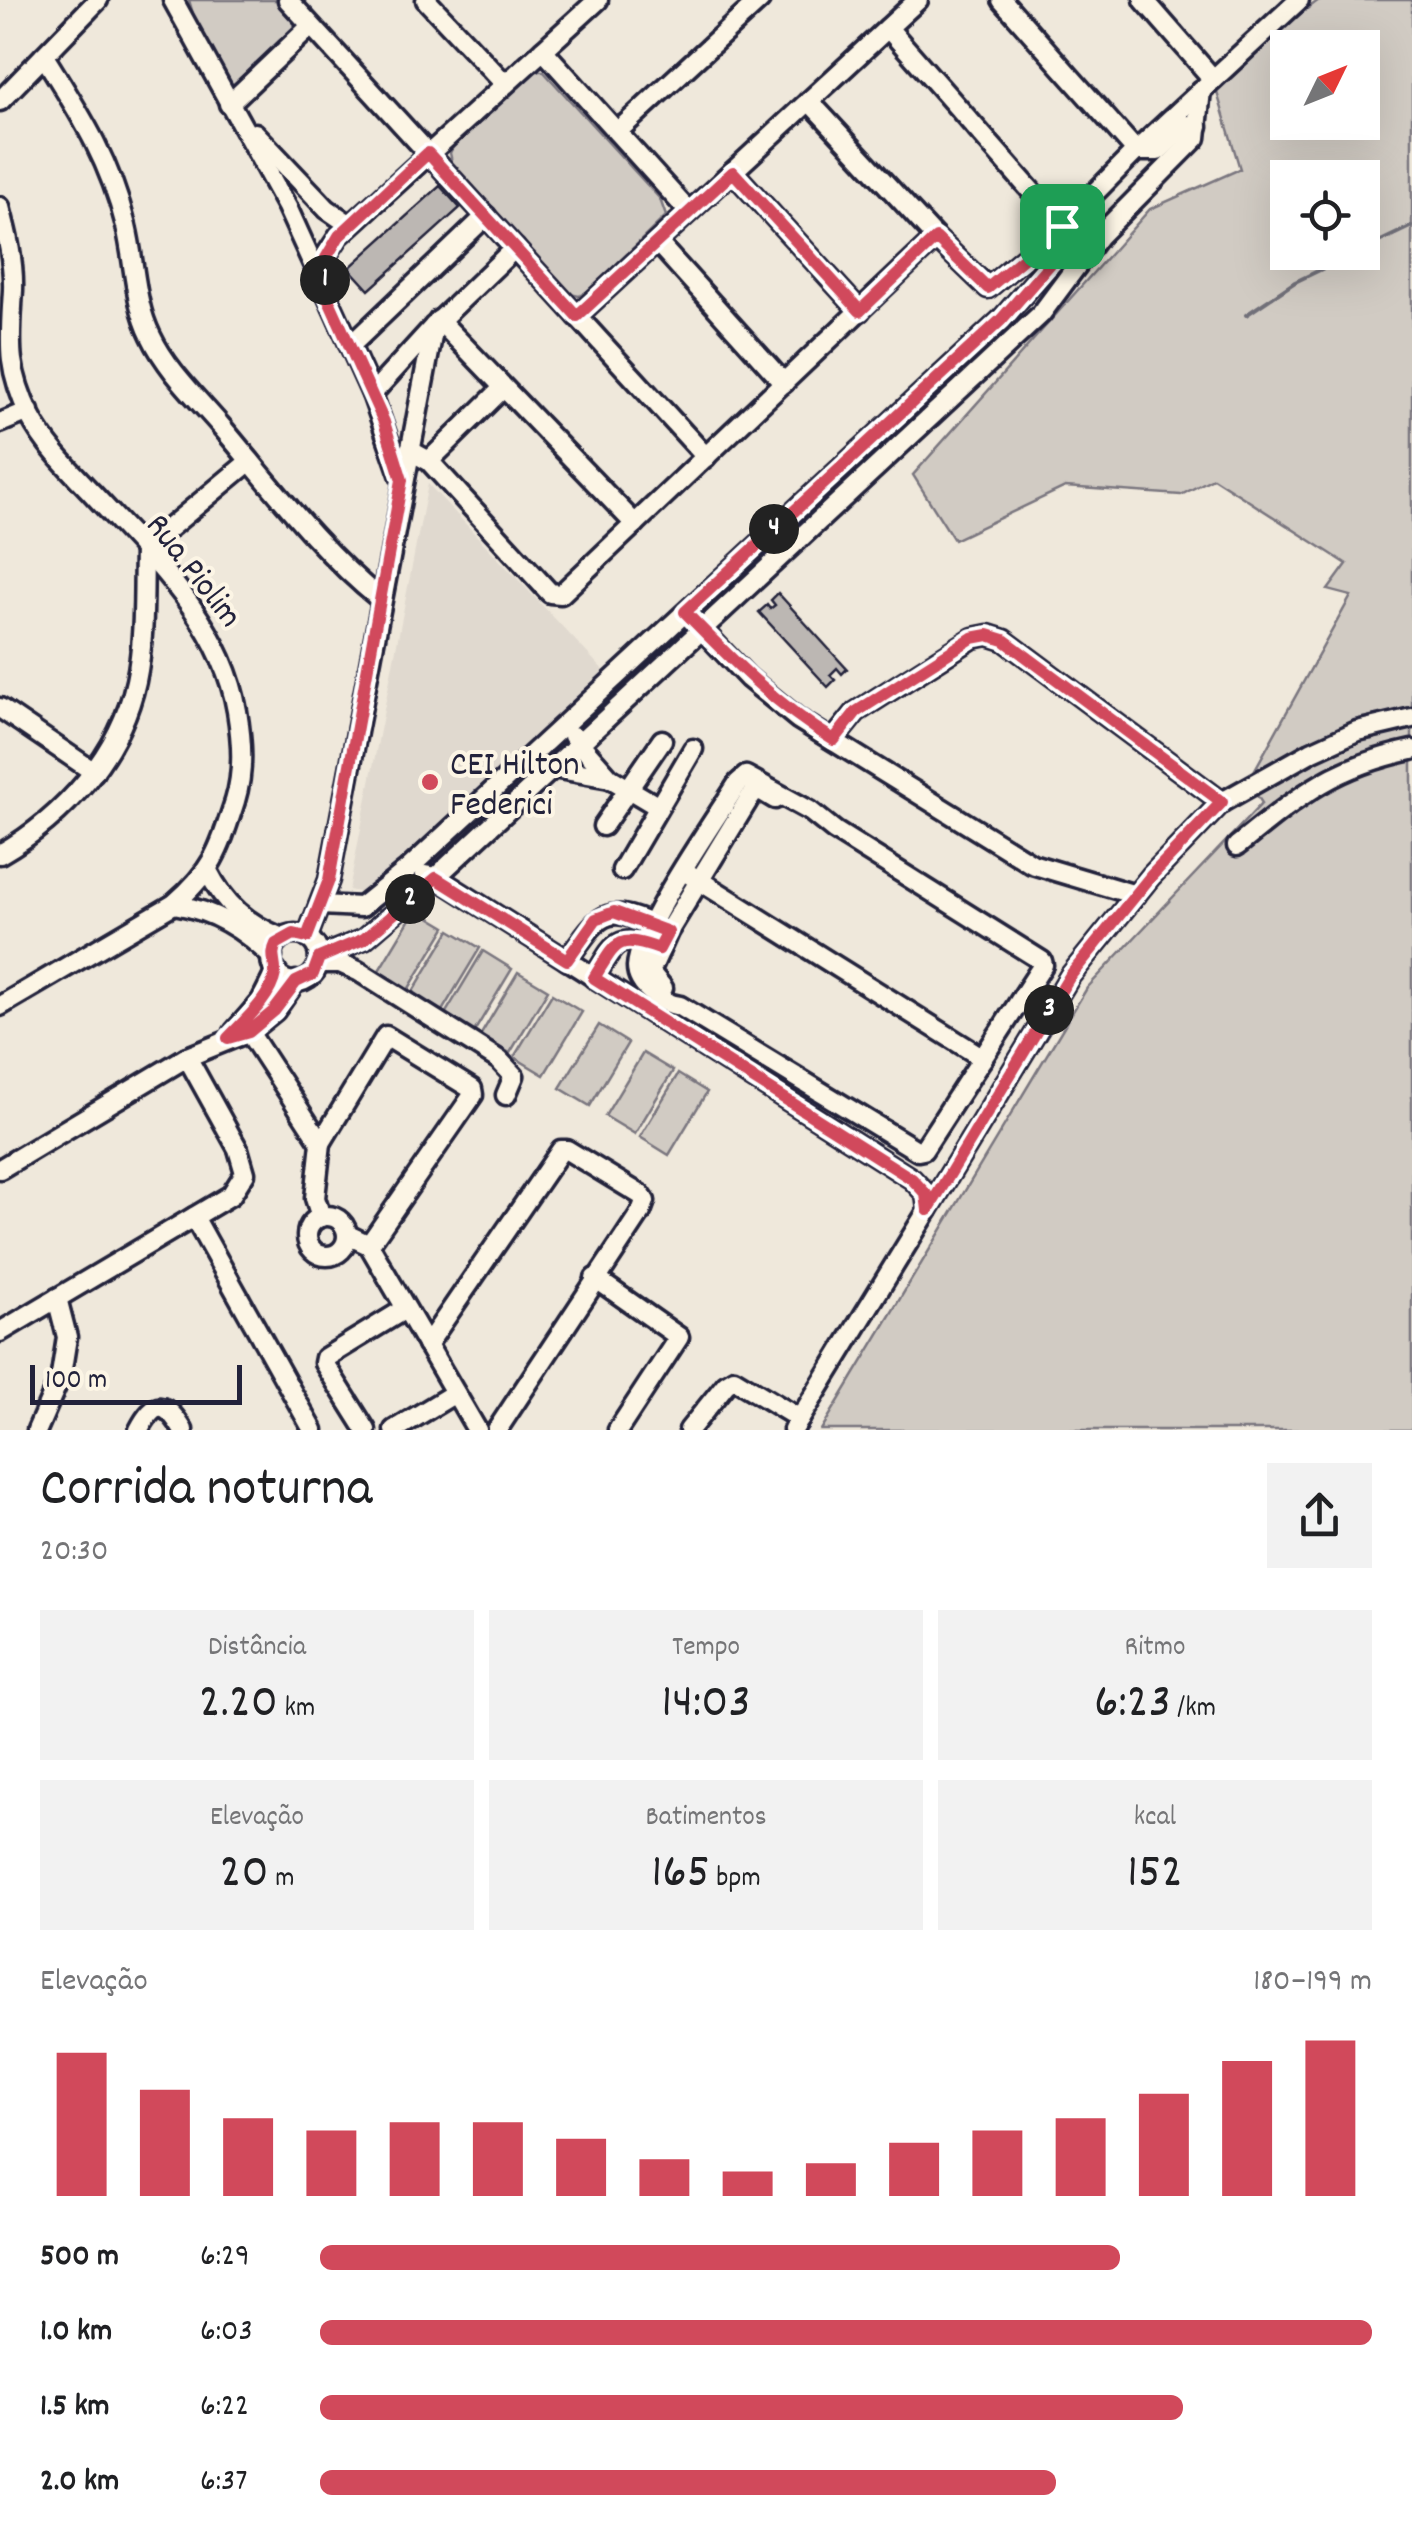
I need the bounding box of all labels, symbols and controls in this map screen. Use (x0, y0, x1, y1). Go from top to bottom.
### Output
north arrow (1270, 30, 1380, 140)
map controls (1270, 30, 1380, 270)
button: locate (1270, 160, 1380, 270)
pin (1020, 184, 1105, 269)
icon: arrive (1035, 199, 1090, 254)
pin: 1 (300, 255, 350, 305)
text: 1 (322, 260, 328, 300)
street label: Rua Piolim (131, 504, 253, 640)
pin: 4 (749, 504, 799, 554)
text: 4 (768, 509, 780, 549)
place label: CEI Hilton Federici (450, 742, 579, 832)
marker: CEI Hilton Federici (419, 771, 441, 793)
pin: 2 (385, 874, 435, 924)
text: 2 (404, 879, 416, 919)
pin: 3 (1024, 985, 1074, 1035)
text: 3 (1043, 990, 1055, 1030)
scale bar (30, 1360, 242, 1404)
text: 100 m (45, 1362, 107, 1402)
text: Corrida noturna (40, 1453, 372, 1532)
button: share (1267, 1463, 1372, 1568)
text: 20:30 (40, 1530, 108, 1576)
text: Distância (208, 1629, 306, 1669)
text: Tempo (672, 1629, 740, 1669)
text: Ritmo (1125, 1629, 1185, 1669)
text: 2.20 (199, 1669, 278, 1741)
text: 14:03 (661, 1669, 751, 1741)
text: 6:23 (1094, 1669, 1171, 1741)
text: km (278, 1690, 315, 1730)
text: /km (1171, 1690, 1216, 1730)
text: Elevação (210, 1799, 304, 1839)
text: Batimentos (646, 1799, 766, 1839)
text: kcal (1134, 1799, 1176, 1839)
text: 20 (220, 1839, 269, 1911)
text: 165 (651, 1839, 710, 1911)
text: 152 (1127, 1839, 1183, 1911)
text: m (269, 1860, 294, 1900)
text: bpm (710, 1860, 761, 1900)
text: Elevação (40, 1960, 148, 2006)
text: 180–199 m (1253, 1960, 1372, 2006)
text: 500 m (40, 2235, 119, 2281)
text: 6:29 (200, 2235, 250, 2281)
text: 1.0 km (40, 2310, 112, 2356)
text: 6:03 (200, 2310, 253, 2356)
text: 1.5 km (40, 2385, 110, 2431)
text: 6:22 (200, 2385, 249, 2431)
text: 2.0 km (40, 2460, 119, 2506)
text: 6:37 (200, 2460, 247, 2506)

